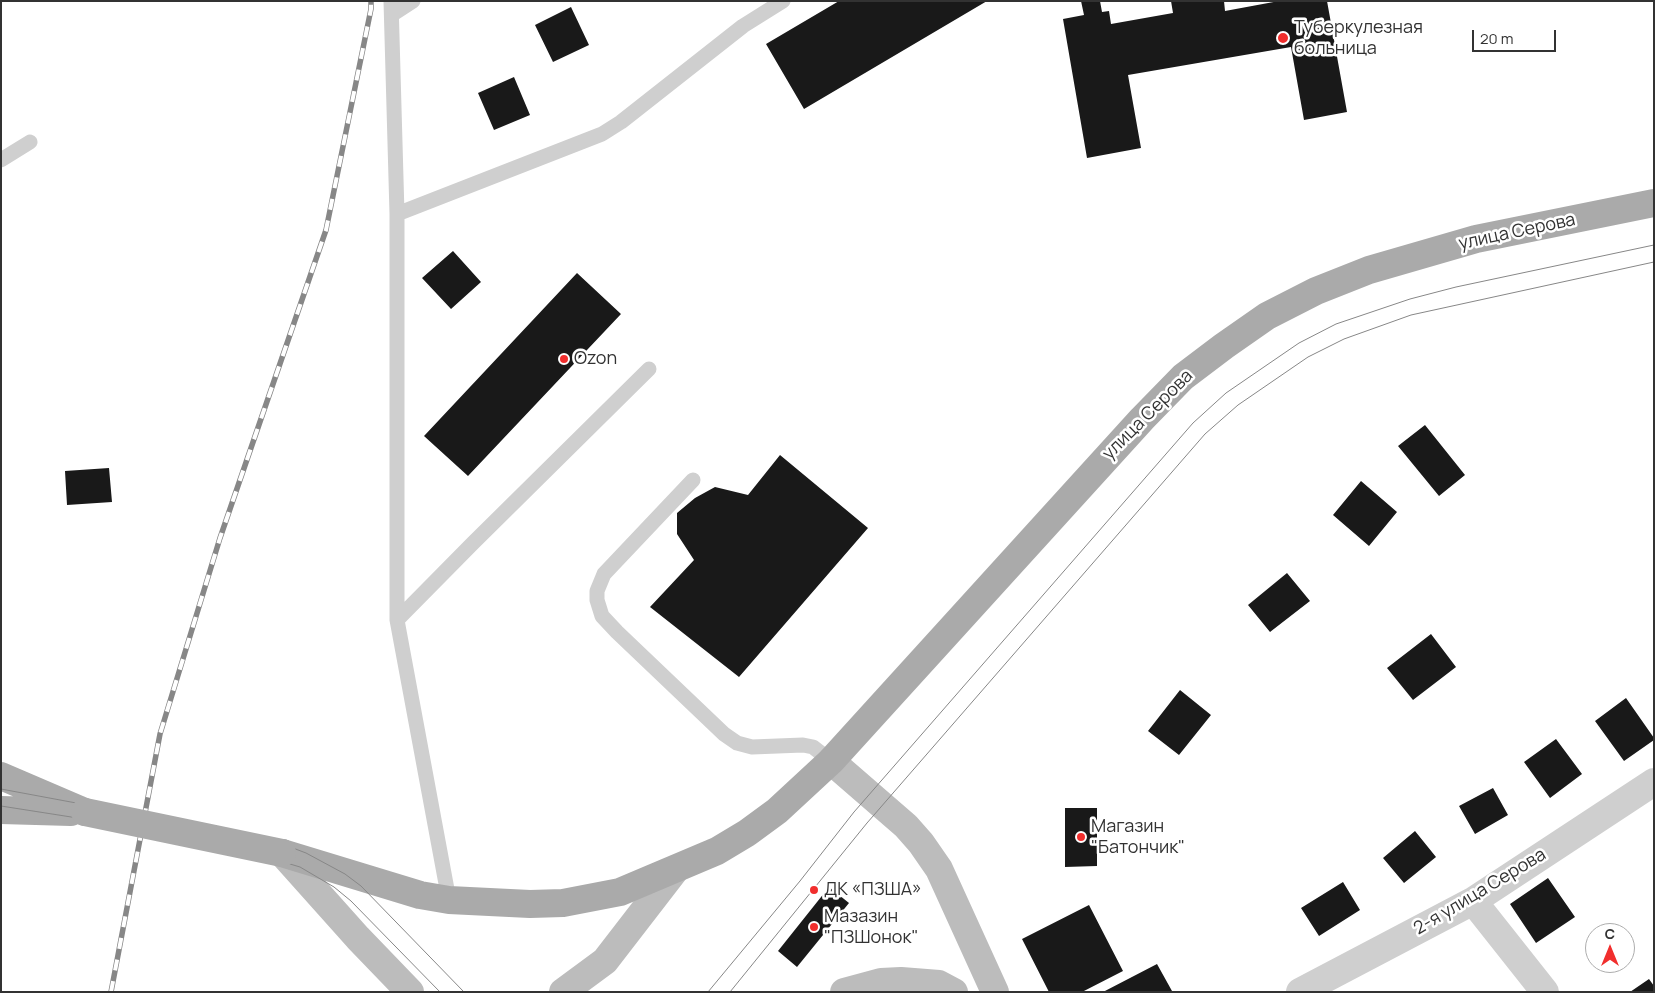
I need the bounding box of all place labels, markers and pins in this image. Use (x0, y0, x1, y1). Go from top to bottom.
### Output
place label: Туберкулезная больница (1294, 17, 1423, 59)
marker: Туберкулезная больница (1276, 31, 1290, 45)
place label: Ozon (574, 348, 617, 370)
marker: Ozon (558, 353, 570, 365)
place label: Магазин "Батончик" (1091, 816, 1185, 859)
marker: Магазин "Батончик" (1075, 831, 1087, 843)
place label: ДК «ПЗША» (824, 879, 922, 901)
marker: ДК «ПЗША» (808, 884, 820, 896)
place label: Мазазин "ПЗШонок" (824, 906, 918, 949)
marker: Мазазин "ПЗШонок" (808, 921, 820, 933)

